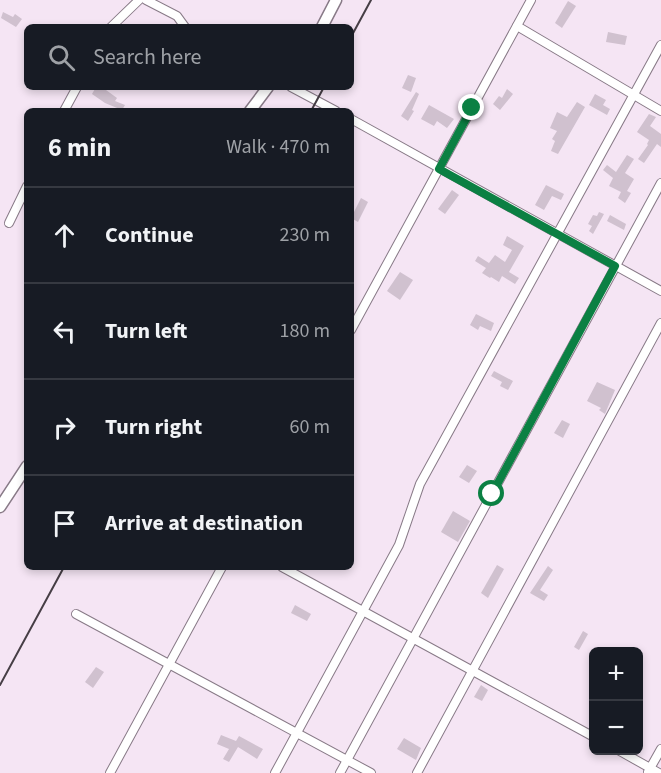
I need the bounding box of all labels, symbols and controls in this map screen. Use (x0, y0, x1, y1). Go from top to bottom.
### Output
search box (24, 24, 354, 90)
icon: search (45, 41, 78, 74)
text: Search here (93, 41, 201, 73)
route end (458, 94, 484, 120)
text: 6 min (48, 129, 111, 166)
text: Walk · 470 m (226, 133, 330, 161)
icon: ahead (48, 219, 81, 252)
text: Continue (105, 219, 194, 251)
text: 230 m (280, 221, 330, 249)
icon: left (48, 315, 81, 348)
text: Turn left (105, 315, 187, 347)
text: 180 m (280, 317, 330, 345)
icon: right (48, 411, 81, 444)
text: Turn right (105, 411, 202, 443)
text: 60 m (290, 413, 330, 441)
route start (478, 480, 504, 506)
icon: arrive (48, 507, 81, 540)
text: Arrive at destination (105, 507, 303, 539)
map controls (589, 647, 643, 755)
button: + (589, 647, 643, 701)
button: − (589, 701, 643, 755)

